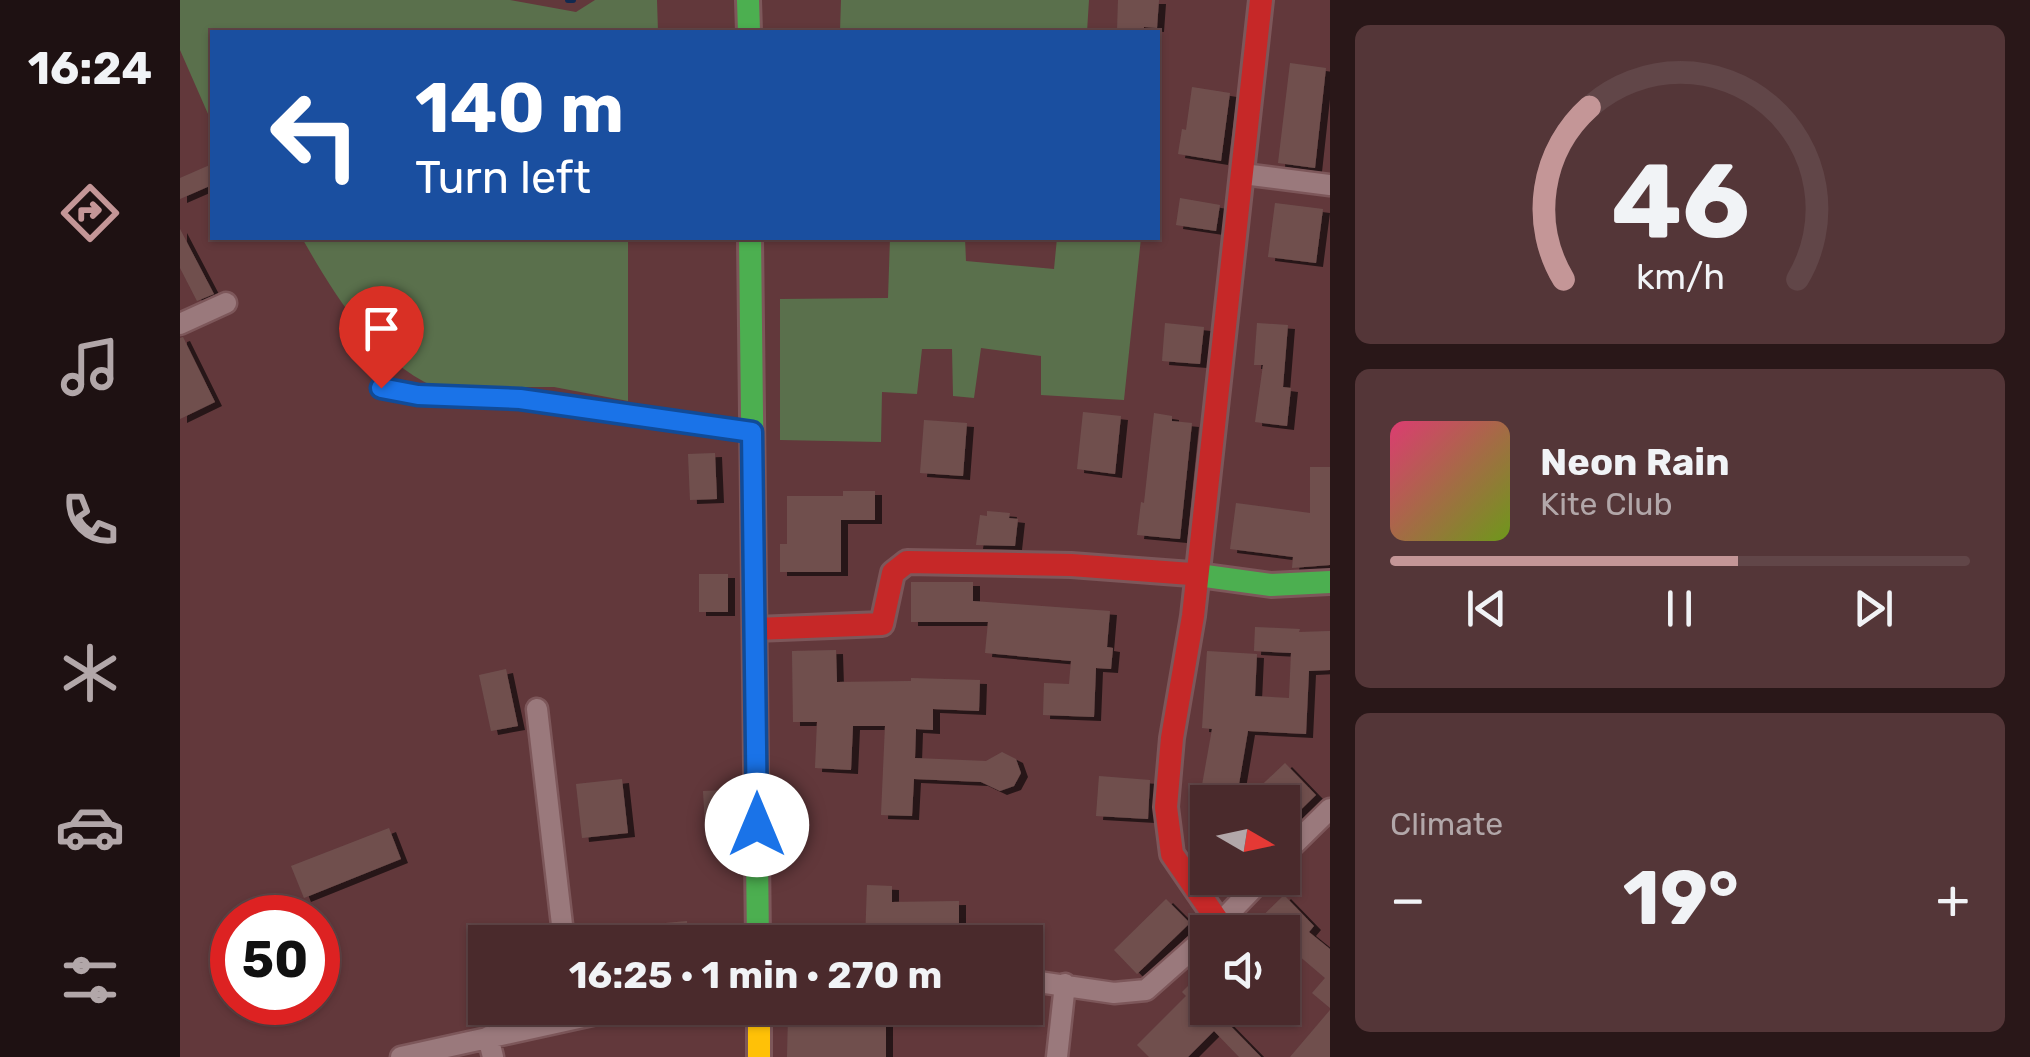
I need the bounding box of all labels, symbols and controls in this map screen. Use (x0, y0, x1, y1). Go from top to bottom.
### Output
text: 16:24 (28, 42, 152, 95)
text: 140 m (415, 67, 624, 150)
icon: left (250, 70, 380, 200)
text: 46 (1611, 140, 1749, 263)
text: Turn left (415, 151, 591, 204)
icon: directions (55, 178, 125, 248)
text: km/h (1635, 256, 1725, 298)
pin (339, 286, 424, 389)
icon: arrive (354, 301, 409, 356)
icon: music (55, 332, 125, 402)
text: Neon Rain (1540, 439, 1730, 485)
icon: phone (55, 485, 125, 555)
text: Kite Club (1540, 485, 1673, 523)
icon: previous (1459, 581, 1514, 636)
icon: pause (1652, 581, 1707, 636)
icon: next (1846, 581, 1901, 636)
icon: climate (55, 638, 125, 708)
position arrow (705, 773, 809, 877)
north arrow (1190, 785, 1300, 895)
map controls (1190, 785, 1300, 1025)
icon: car (55, 792, 125, 862)
text: Climate (1390, 805, 1503, 843)
text: 19° (1623, 854, 1739, 943)
text: − (1390, 867, 1426, 932)
text: + (1936, 867, 1970, 932)
speed limit sign: 50 (210, 895, 340, 1025)
button: sound (1190, 915, 1300, 1025)
icon: filters (55, 945, 125, 1015)
text: 16:25 · 1 min · 270 m (569, 952, 942, 998)

